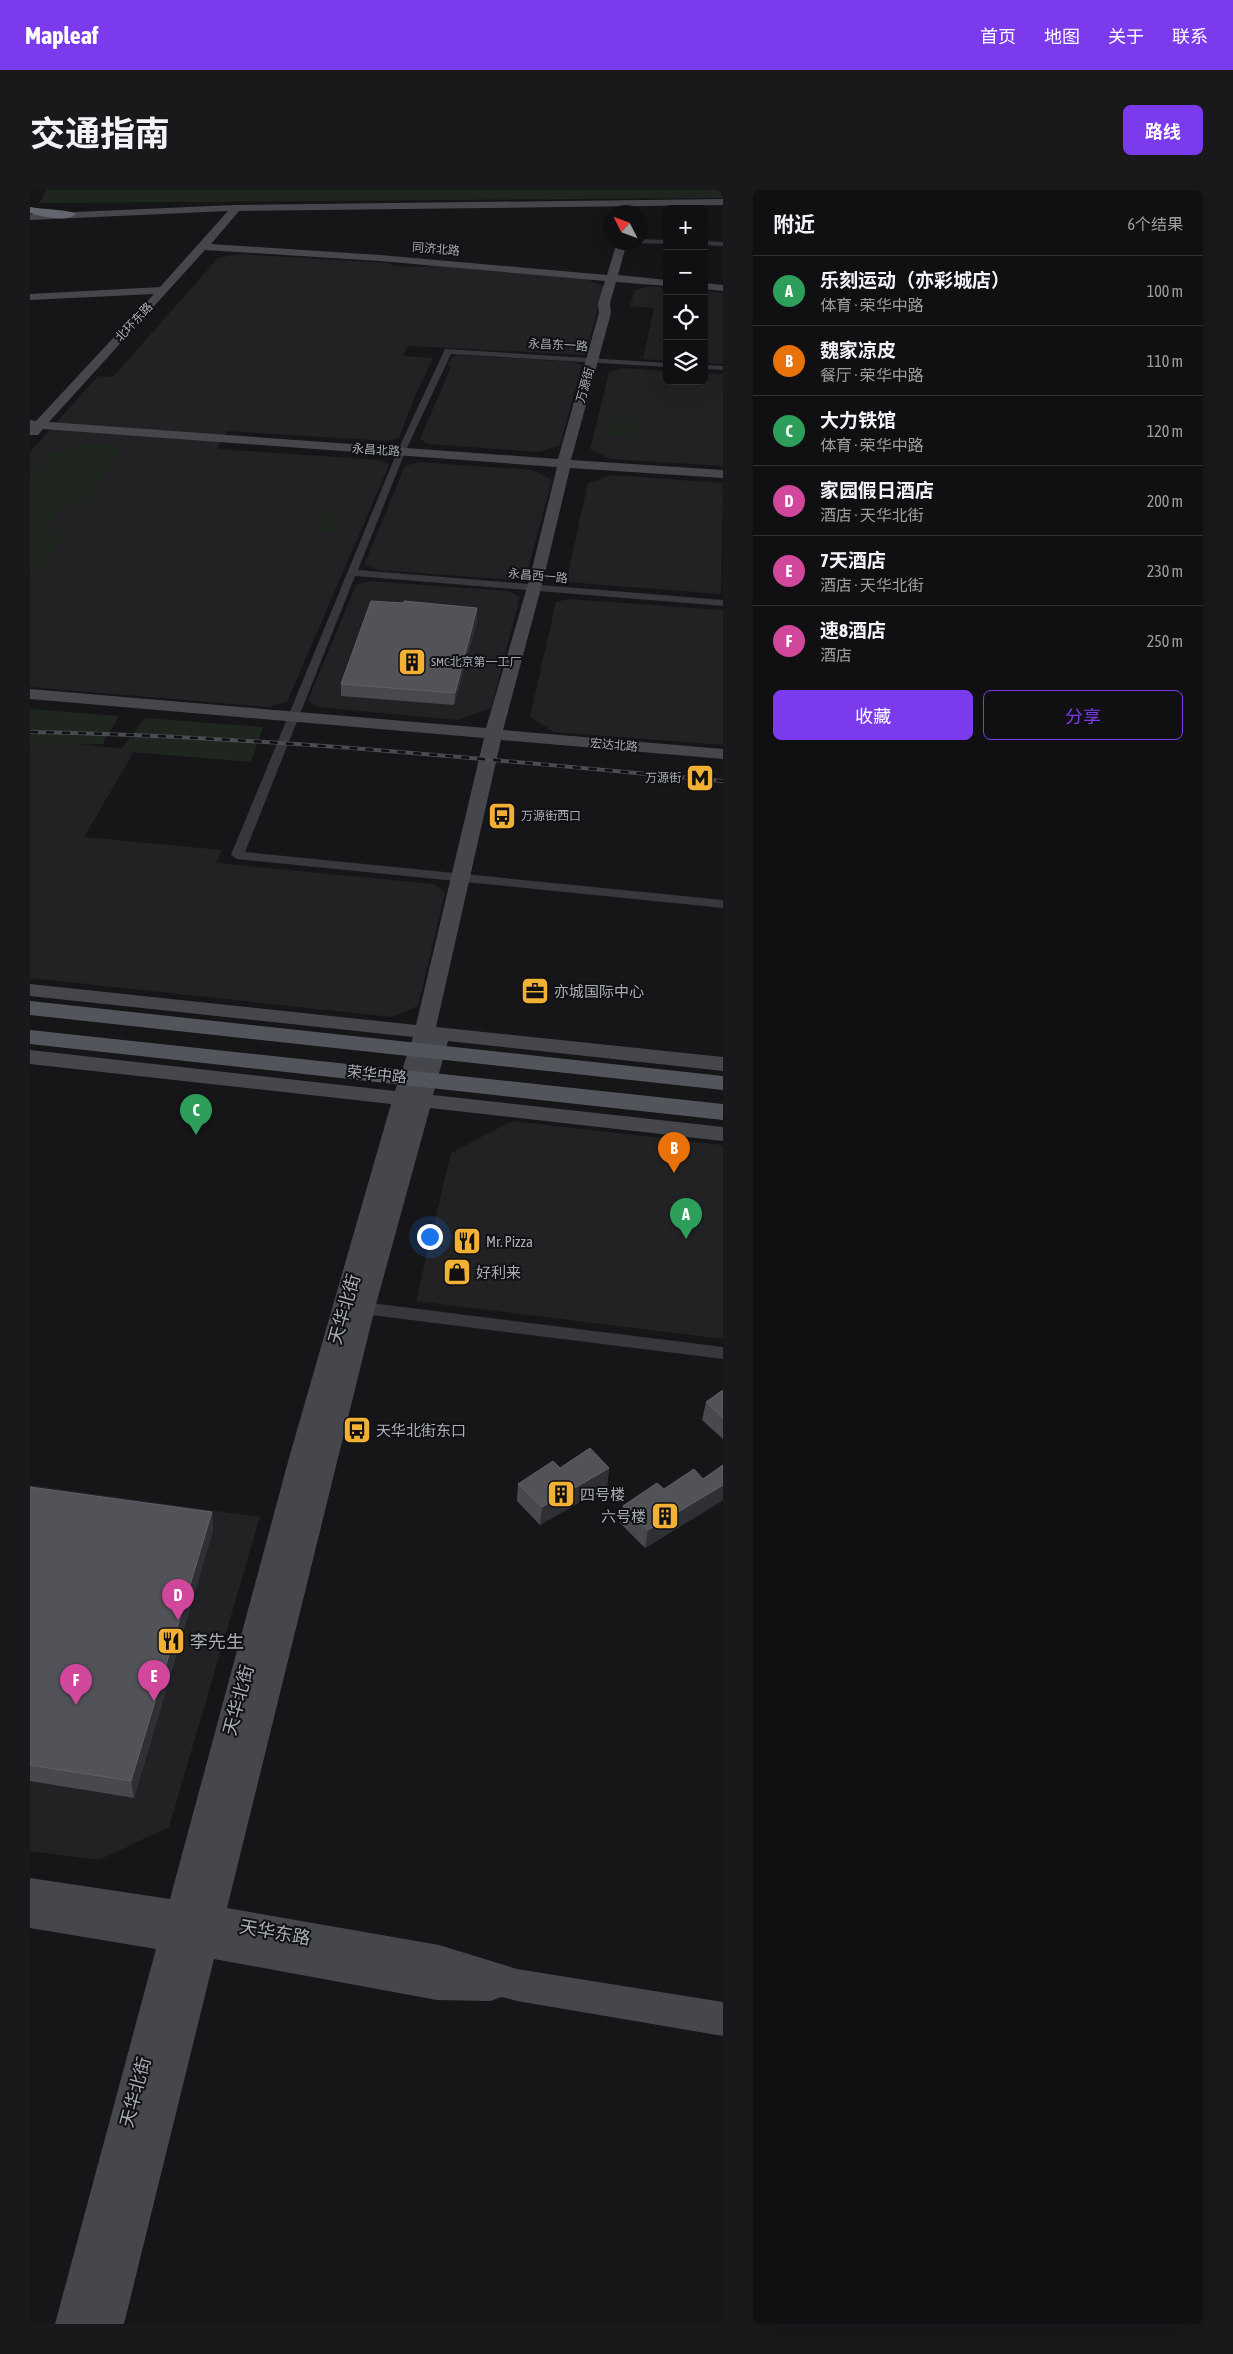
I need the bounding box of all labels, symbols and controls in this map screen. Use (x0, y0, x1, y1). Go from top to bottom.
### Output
text: Mapleaf (25, 22, 98, 49)
text: 首页 (980, 26, 1016, 47)
text: 地图 (1044, 26, 1080, 47)
text: 关于 (1108, 26, 1144, 47)
text: 联系 (1172, 26, 1208, 47)
button: 路线 (1123, 105, 1203, 155)
text: 交通指南 (30, 113, 170, 153)
north arrow (603, 205, 648, 250)
map controls (663, 205, 708, 385)
button: + (663, 205, 708, 250)
text: 附近 (773, 212, 815, 236)
text: 6个结果 (1127, 215, 1183, 233)
street label: 同济北路 (411, 240, 461, 258)
button: − (663, 250, 708, 295)
text: 乐刻运动（亦彩城店） (820, 269, 1010, 291)
text: A (785, 282, 793, 300)
text: 100 m (1147, 282, 1183, 300)
button: locate (663, 295, 708, 340)
text: 体育 · 荣华中路 (820, 296, 924, 314)
street label: 北环东路 (113, 300, 155, 344)
street label: 永昌东一路 (528, 336, 588, 354)
text: 魏家凉皮 (820, 339, 896, 361)
button: layers (663, 340, 708, 385)
text: B (785, 352, 793, 370)
text: 110 m (1147, 352, 1183, 370)
street label: 万源街 (573, 366, 597, 404)
text: 餐厅 · 荣华中路 (820, 366, 924, 384)
text: 大力铁馆 (820, 409, 896, 431)
text: C (785, 422, 793, 440)
text: 120 m (1147, 422, 1183, 440)
text: 体育 · 荣华中路 (820, 436, 924, 454)
street label: 永昌北路 (352, 441, 400, 459)
text: 家园假日酒店 (820, 479, 934, 501)
text: D (785, 492, 793, 510)
text: 200 m (1147, 492, 1183, 510)
text: 酒店 · 天华北街 (820, 506, 924, 524)
text: 7天酒店 (820, 549, 886, 571)
text: E (786, 562, 792, 580)
text: 230 m (1147, 562, 1183, 580)
street label: 永昌西一路 (507, 566, 569, 586)
text: 酒店 · 天华北街 (820, 576, 924, 594)
text: 速8酒店 (820, 619, 886, 641)
text: F (786, 632, 792, 650)
text: 250 m (1147, 632, 1183, 650)
text: 酒店 (820, 646, 852, 664)
building icon: SMC北京第一工厂 (397, 647, 427, 677)
place label: SMC北京第一工厂 (431, 655, 521, 669)
button: 收藏 (773, 690, 973, 740)
button: 分享 (983, 690, 1183, 740)
street label: 宏达北路 (589, 736, 639, 754)
metro station icon: 万源街 (685, 763, 715, 793)
place label: 万源街 (645, 771, 681, 785)
bus stop icon: 万源街西口 (487, 801, 517, 831)
place label: 万源街西口 (521, 809, 581, 823)
office icon: 亦城国际中心 (520, 976, 550, 1006)
place label: 亦城国际中心 (554, 983, 644, 1000)
street label: 荣华中路 (346, 1062, 408, 1086)
pin: C (180, 1094, 212, 1135)
pin: B (658, 1132, 690, 1173)
pin: A (670, 1198, 702, 1239)
your location (417, 1224, 443, 1250)
restaurant icon: Mr. Pizza (452, 1226, 482, 1256)
place label: Mr. Pizza (486, 1233, 533, 1250)
shop icon: 好利来 (442, 1257, 472, 1287)
place label: 好利来 (476, 1264, 521, 1281)
street label: 天华北街 (324, 1272, 364, 1346)
bus stop icon: 天华北街东口 (342, 1415, 372, 1445)
place label: 天华北街东口 (376, 1422, 466, 1439)
building icon: 四号楼 (546, 1479, 576, 1509)
place label: 四号楼 (580, 1486, 625, 1503)
building icon: 六号楼 (650, 1501, 680, 1531)
place label: 六号楼 (601, 1508, 646, 1525)
pin: D (162, 1579, 194, 1620)
restaurant icon: 李先生 (156, 1626, 186, 1656)
place label: 李先生 (190, 1631, 244, 1652)
pin: E (138, 1660, 170, 1701)
street label: 天华北街 (219, 1663, 257, 1737)
pin: F (60, 1664, 92, 1705)
street label: 天华东路 (238, 1915, 312, 1949)
street label: 天华北街 (116, 2055, 154, 2129)

